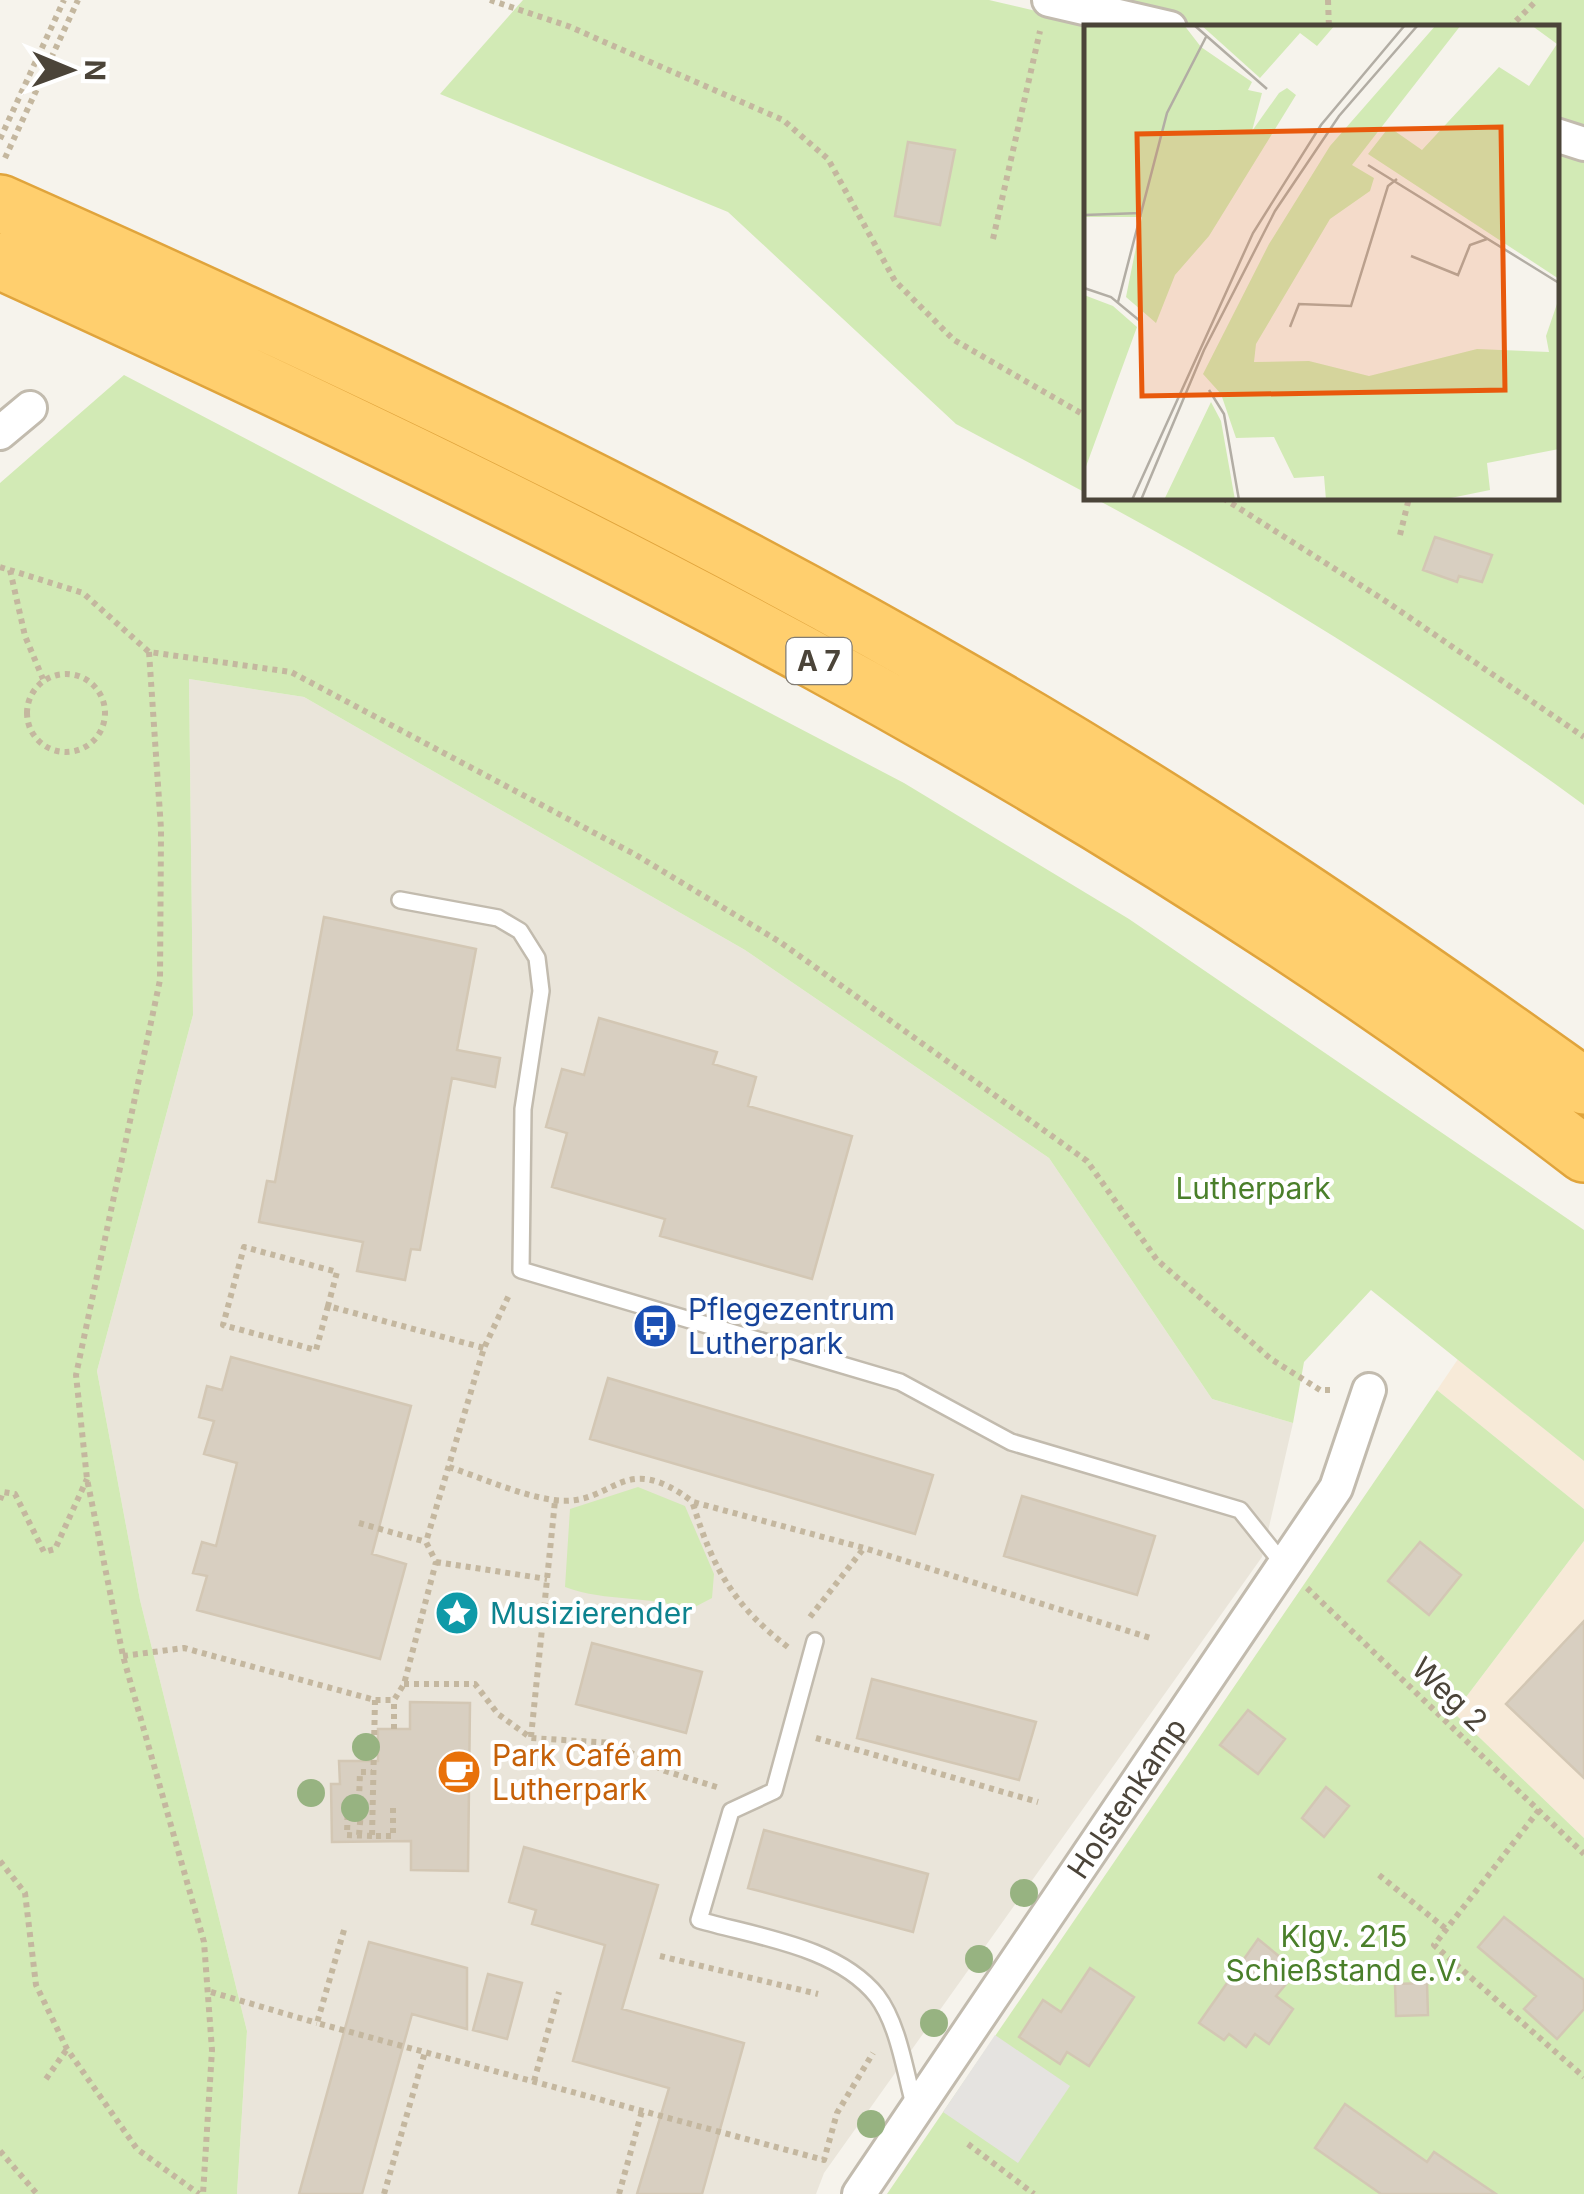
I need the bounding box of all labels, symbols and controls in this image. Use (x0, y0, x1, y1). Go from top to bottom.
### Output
north arrow (20, 20, 120, 120)
inset map (1084, 25, 1559, 500)
text: N (78, 59, 112, 81)
road number: A 7 (786, 638, 852, 684)
park label: Lutherpark (1175, 1170, 1331, 1206)
place label: Pflegezentrum Lutherpark (688, 1291, 895, 1361)
bus stop icon: Pflegezentrum Lutherpark (632, 1303, 678, 1349)
place icon: Musizierender (434, 1590, 480, 1636)
place label: Musizierender (490, 1595, 692, 1631)
street label: Weg 2 (1405, 1650, 1495, 1738)
street label: Holstenkamp (1060, 1711, 1194, 1885)
place label: Park Café am Lutherpark (492, 1737, 683, 1807)
cafe icon: Park Café am Lutherpark (436, 1749, 482, 1795)
park label: Klgv. 215 Schießstand e.V. (1225, 1918, 1463, 1988)

